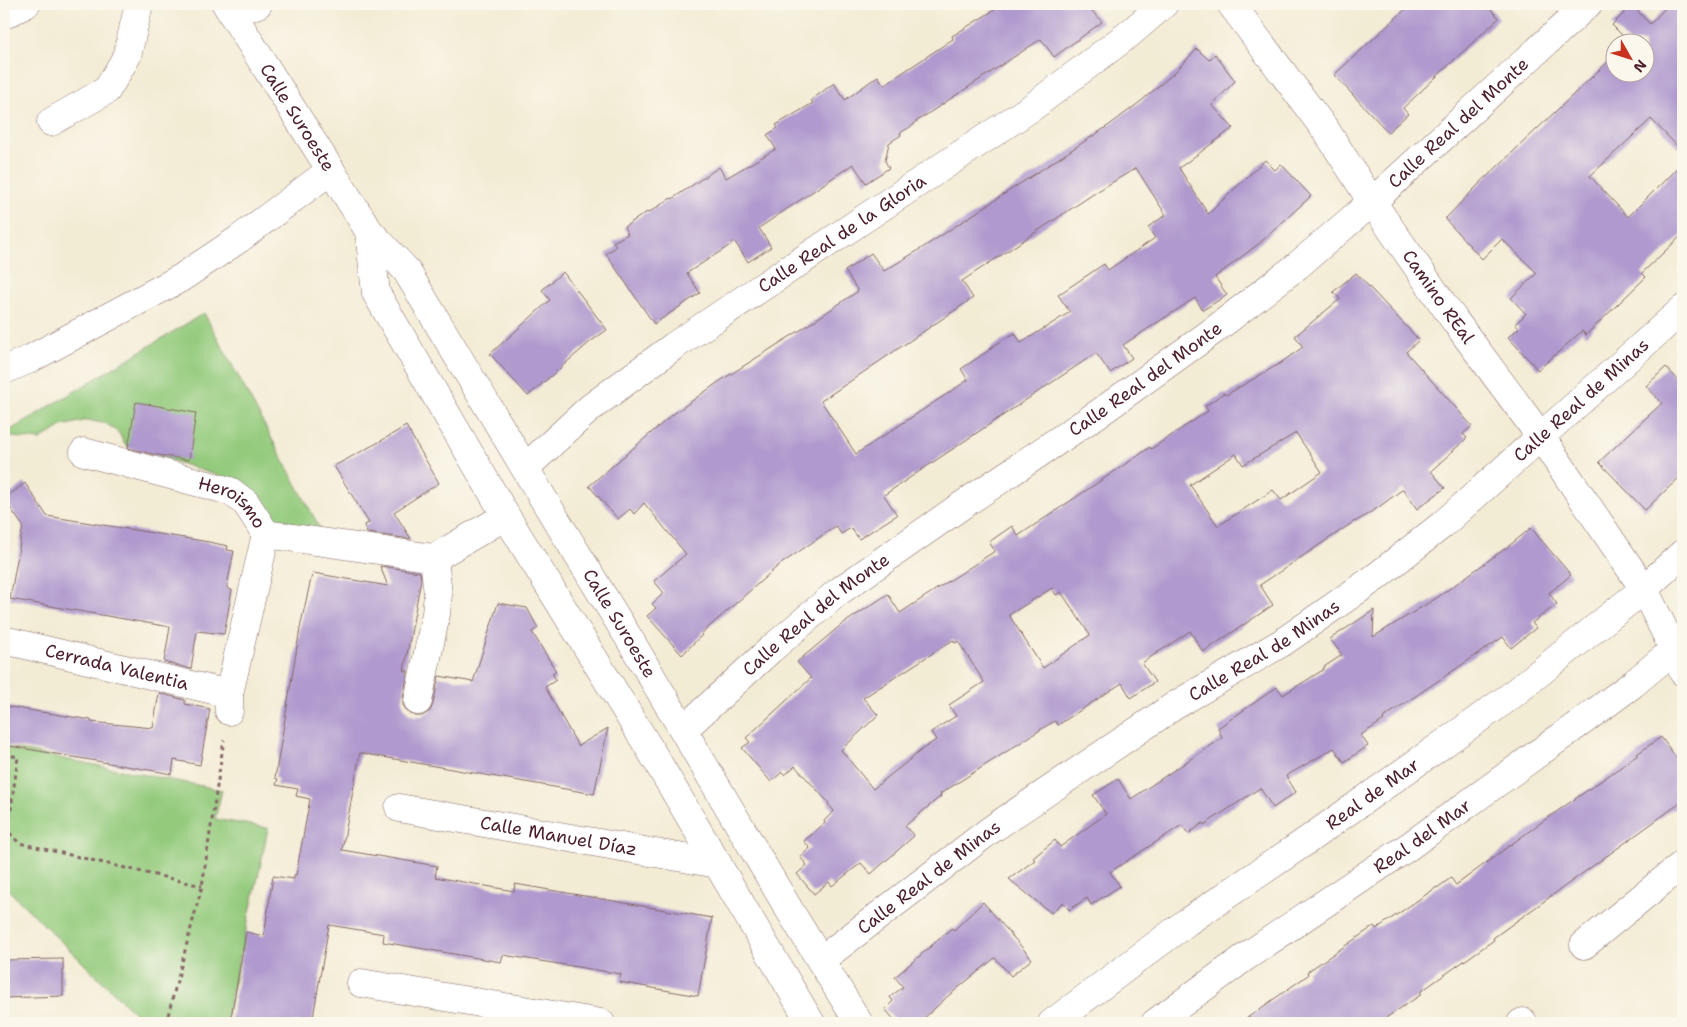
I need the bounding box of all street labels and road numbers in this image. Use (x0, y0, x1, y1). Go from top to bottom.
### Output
street label: Calle Real del Monte (1383, 52, 1534, 194)
street label: Calle Suroeste (254, 59, 340, 176)
street label: Calle Real de la Gloria (753, 169, 931, 298)
street label: Camino REal (1397, 245, 1480, 349)
street label: Calle Real del Monte (1064, 316, 1227, 442)
street label: Calle Real de Minas (1508, 333, 1654, 467)
street label: Heroismo (195, 471, 271, 533)
street label: Calle Real del Monte (737, 548, 894, 681)
street label: Calle Suroeste (577, 564, 662, 682)
street label: Calle Real de Minas (1184, 594, 1345, 707)
street label: Cerrada Valentia (42, 638, 191, 696)
street label: Real de Mar (1321, 753, 1424, 835)
street label: Real del Mar (1369, 793, 1476, 879)
street label: Calle Manuel Díaz (478, 810, 639, 862)
street label: Calle Real de Minas (852, 815, 1005, 940)

